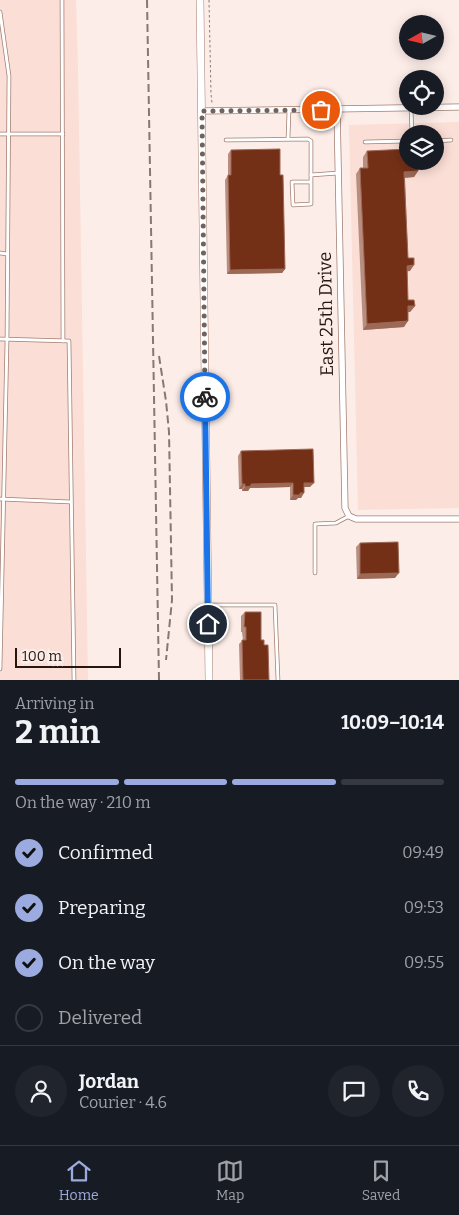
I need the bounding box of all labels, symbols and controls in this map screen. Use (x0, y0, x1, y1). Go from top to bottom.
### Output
north arrow (399, 15, 444, 60)
map controls (399, 15, 444, 170)
button: locate (399, 70, 444, 115)
pin (300, 89, 342, 131)
icon: bag (307, 96, 335, 124)
button: layers (399, 125, 444, 170)
street label: East 25th Drive (314, 252, 338, 376)
courier (180, 372, 230, 422)
icon: bike (191, 383, 219, 411)
pin (187, 603, 229, 645)
icon: home (194, 610, 222, 638)
scale bar (15, 645, 121, 668)
text: 100 m (22, 648, 62, 665)
text: Arriving in (15, 694, 94, 713)
text: 10:09–10:14 (341, 711, 444, 734)
text: 2 min (15, 713, 100, 751)
text: On the way · 210 m (15, 793, 150, 812)
icon: check (15, 839, 43, 867)
text: Confirmed (58, 841, 153, 864)
text: 09:49 (402, 843, 444, 862)
icon: check (15, 894, 43, 922)
text: Preparing (58, 896, 146, 919)
text: 09:53 (404, 898, 444, 917)
icon: check (15, 949, 43, 977)
text: On the way (58, 951, 155, 974)
text: 09:55 (404, 953, 444, 972)
text: Delivered (58, 1006, 142, 1029)
button: person (15, 1065, 67, 1117)
button: chat (328, 1065, 380, 1117)
button: phone (392, 1065, 444, 1117)
text: Jordan (79, 1070, 139, 1093)
text: Courier · 4.6 (79, 1093, 167, 1112)
tab: Home (59, 1157, 99, 1204)
tab: Map (216, 1157, 244, 1204)
tab: Saved (362, 1157, 400, 1204)

